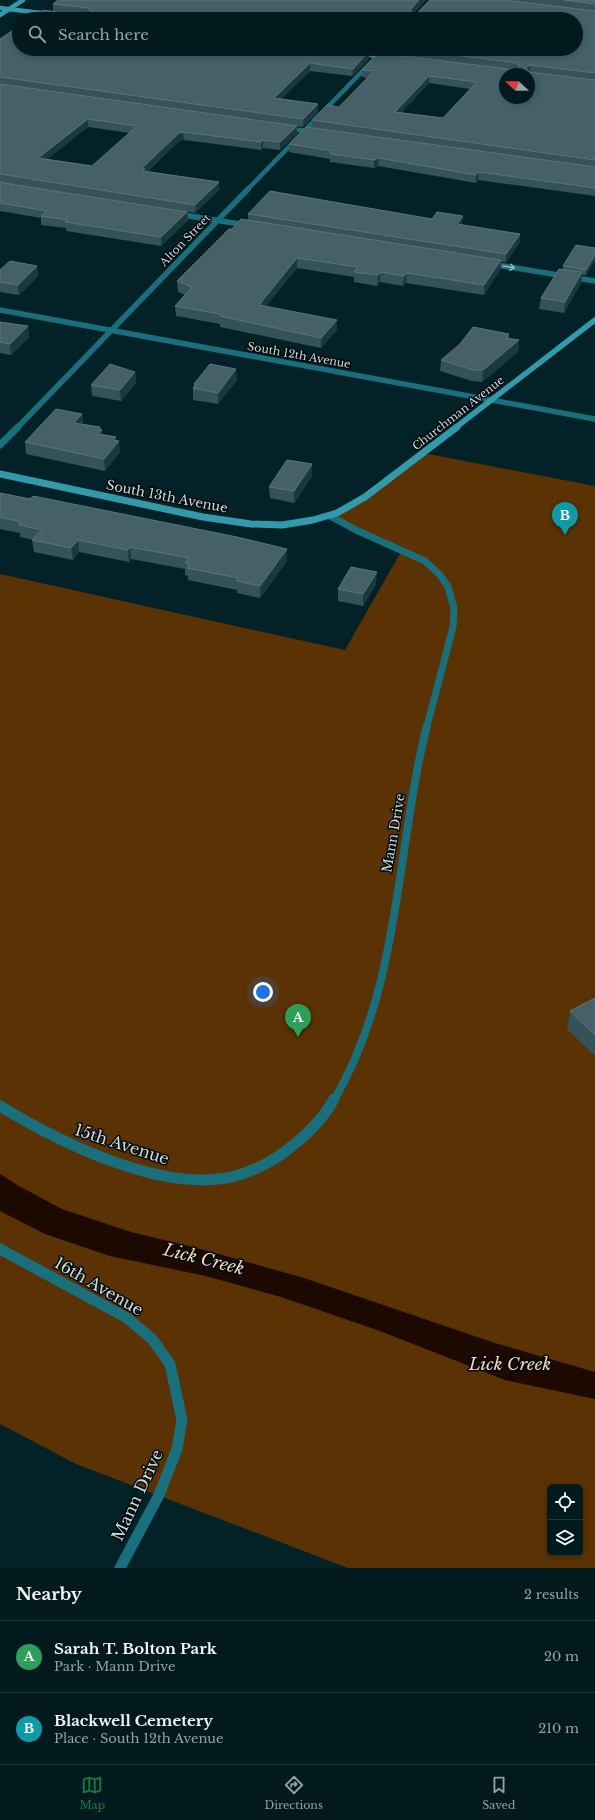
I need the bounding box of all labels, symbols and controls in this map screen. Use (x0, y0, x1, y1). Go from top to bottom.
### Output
search box (12, 12, 583, 56)
icon: search (26, 23, 48, 45)
text: Search here (58, 25, 149, 44)
north arrow (499, 68, 535, 104)
street label: Alton Street (156, 210, 214, 270)
one-way arrow (502, 263, 515, 271)
street label: South 12th Avenue (246, 339, 352, 371)
street label: Churchman Avenue (409, 373, 507, 453)
street label: South 13th Avenue (105, 476, 229, 517)
pin: B (552, 502, 578, 535)
street label: Mann Drive (378, 792, 409, 874)
your location (253, 982, 273, 1002)
pin: A (285, 1004, 311, 1037)
street label: 15th Avenue (72, 1119, 172, 1169)
water label: Lick Creek (160, 1239, 246, 1280)
street label: 16th Avenue (51, 1252, 147, 1320)
water label: Lick Creek (468, 1354, 551, 1375)
street label: Mann Drive (107, 1446, 167, 1544)
map controls (547, 1484, 583, 1556)
button: locate (547, 1484, 583, 1520)
button: layers (547, 1520, 583, 1556)
text: Nearby (16, 1584, 82, 1605)
text: 2 results (524, 1586, 579, 1603)
text: Sarah T. Bolton Park (54, 1639, 217, 1658)
text: A (24, 1648, 34, 1665)
text: 20 m (544, 1648, 579, 1665)
text: Park · Mann Drive (54, 1658, 175, 1675)
text: Blackwell Cemetery (54, 1711, 213, 1730)
text: B (24, 1720, 34, 1737)
text: 210 m (538, 1720, 579, 1737)
text: Place · South 12th Avenue (54, 1730, 224, 1747)
tab: Map (80, 1774, 105, 1812)
tab: Directions (264, 1774, 323, 1812)
tab: Saved (482, 1774, 515, 1812)

